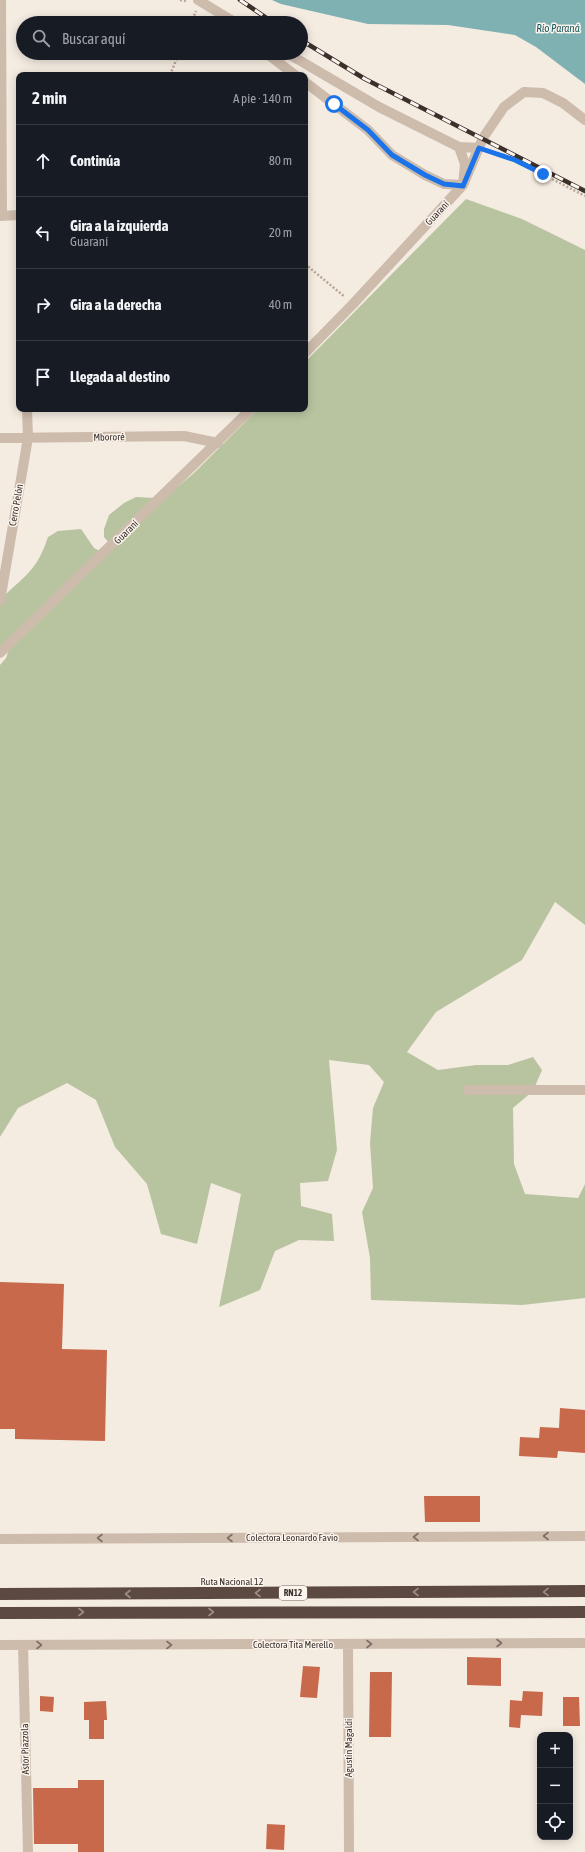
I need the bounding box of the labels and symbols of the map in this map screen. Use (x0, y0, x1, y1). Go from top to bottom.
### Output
water label: Río Paraná (536, 22, 580, 34)
route start (325, 95, 343, 113)
route end (534, 165, 552, 183)
street label: Guaraní (423, 198, 451, 227)
street label: Mbororé (93, 431, 125, 443)
street label: Cerro Pelón (7, 483, 25, 527)
street label: Guaraní (112, 517, 141, 546)
street label: Colectora Leonardo Favio (246, 1532, 338, 1543)
one-way arrow (543, 1532, 549, 1540)
one-way arrow (413, 1533, 419, 1541)
one-way arrow (97, 1534, 103, 1542)
one-way arrow (227, 1534, 233, 1542)
street label: Ruta Nacional 12 (201, 1576, 264, 1587)
road number: RN12 (279, 1586, 307, 1600)
one-way arrow (413, 1588, 419, 1596)
one-way arrow (543, 1588, 549, 1596)
one-way arrow (255, 1589, 261, 1597)
one-way arrow (125, 1590, 131, 1598)
one-way arrow (78, 1608, 84, 1616)
one-way arrow (208, 1608, 214, 1616)
street label: Colectora Tita Merello (253, 1639, 333, 1650)
one-way arrow (496, 1639, 502, 1648)
one-way arrow (366, 1640, 372, 1648)
one-way arrow (36, 1641, 42, 1649)
one-way arrow (166, 1641, 172, 1649)
street label: Agustín Magaldi (343, 1719, 354, 1777)
street label: Astor Piazzola (19, 1723, 31, 1775)

